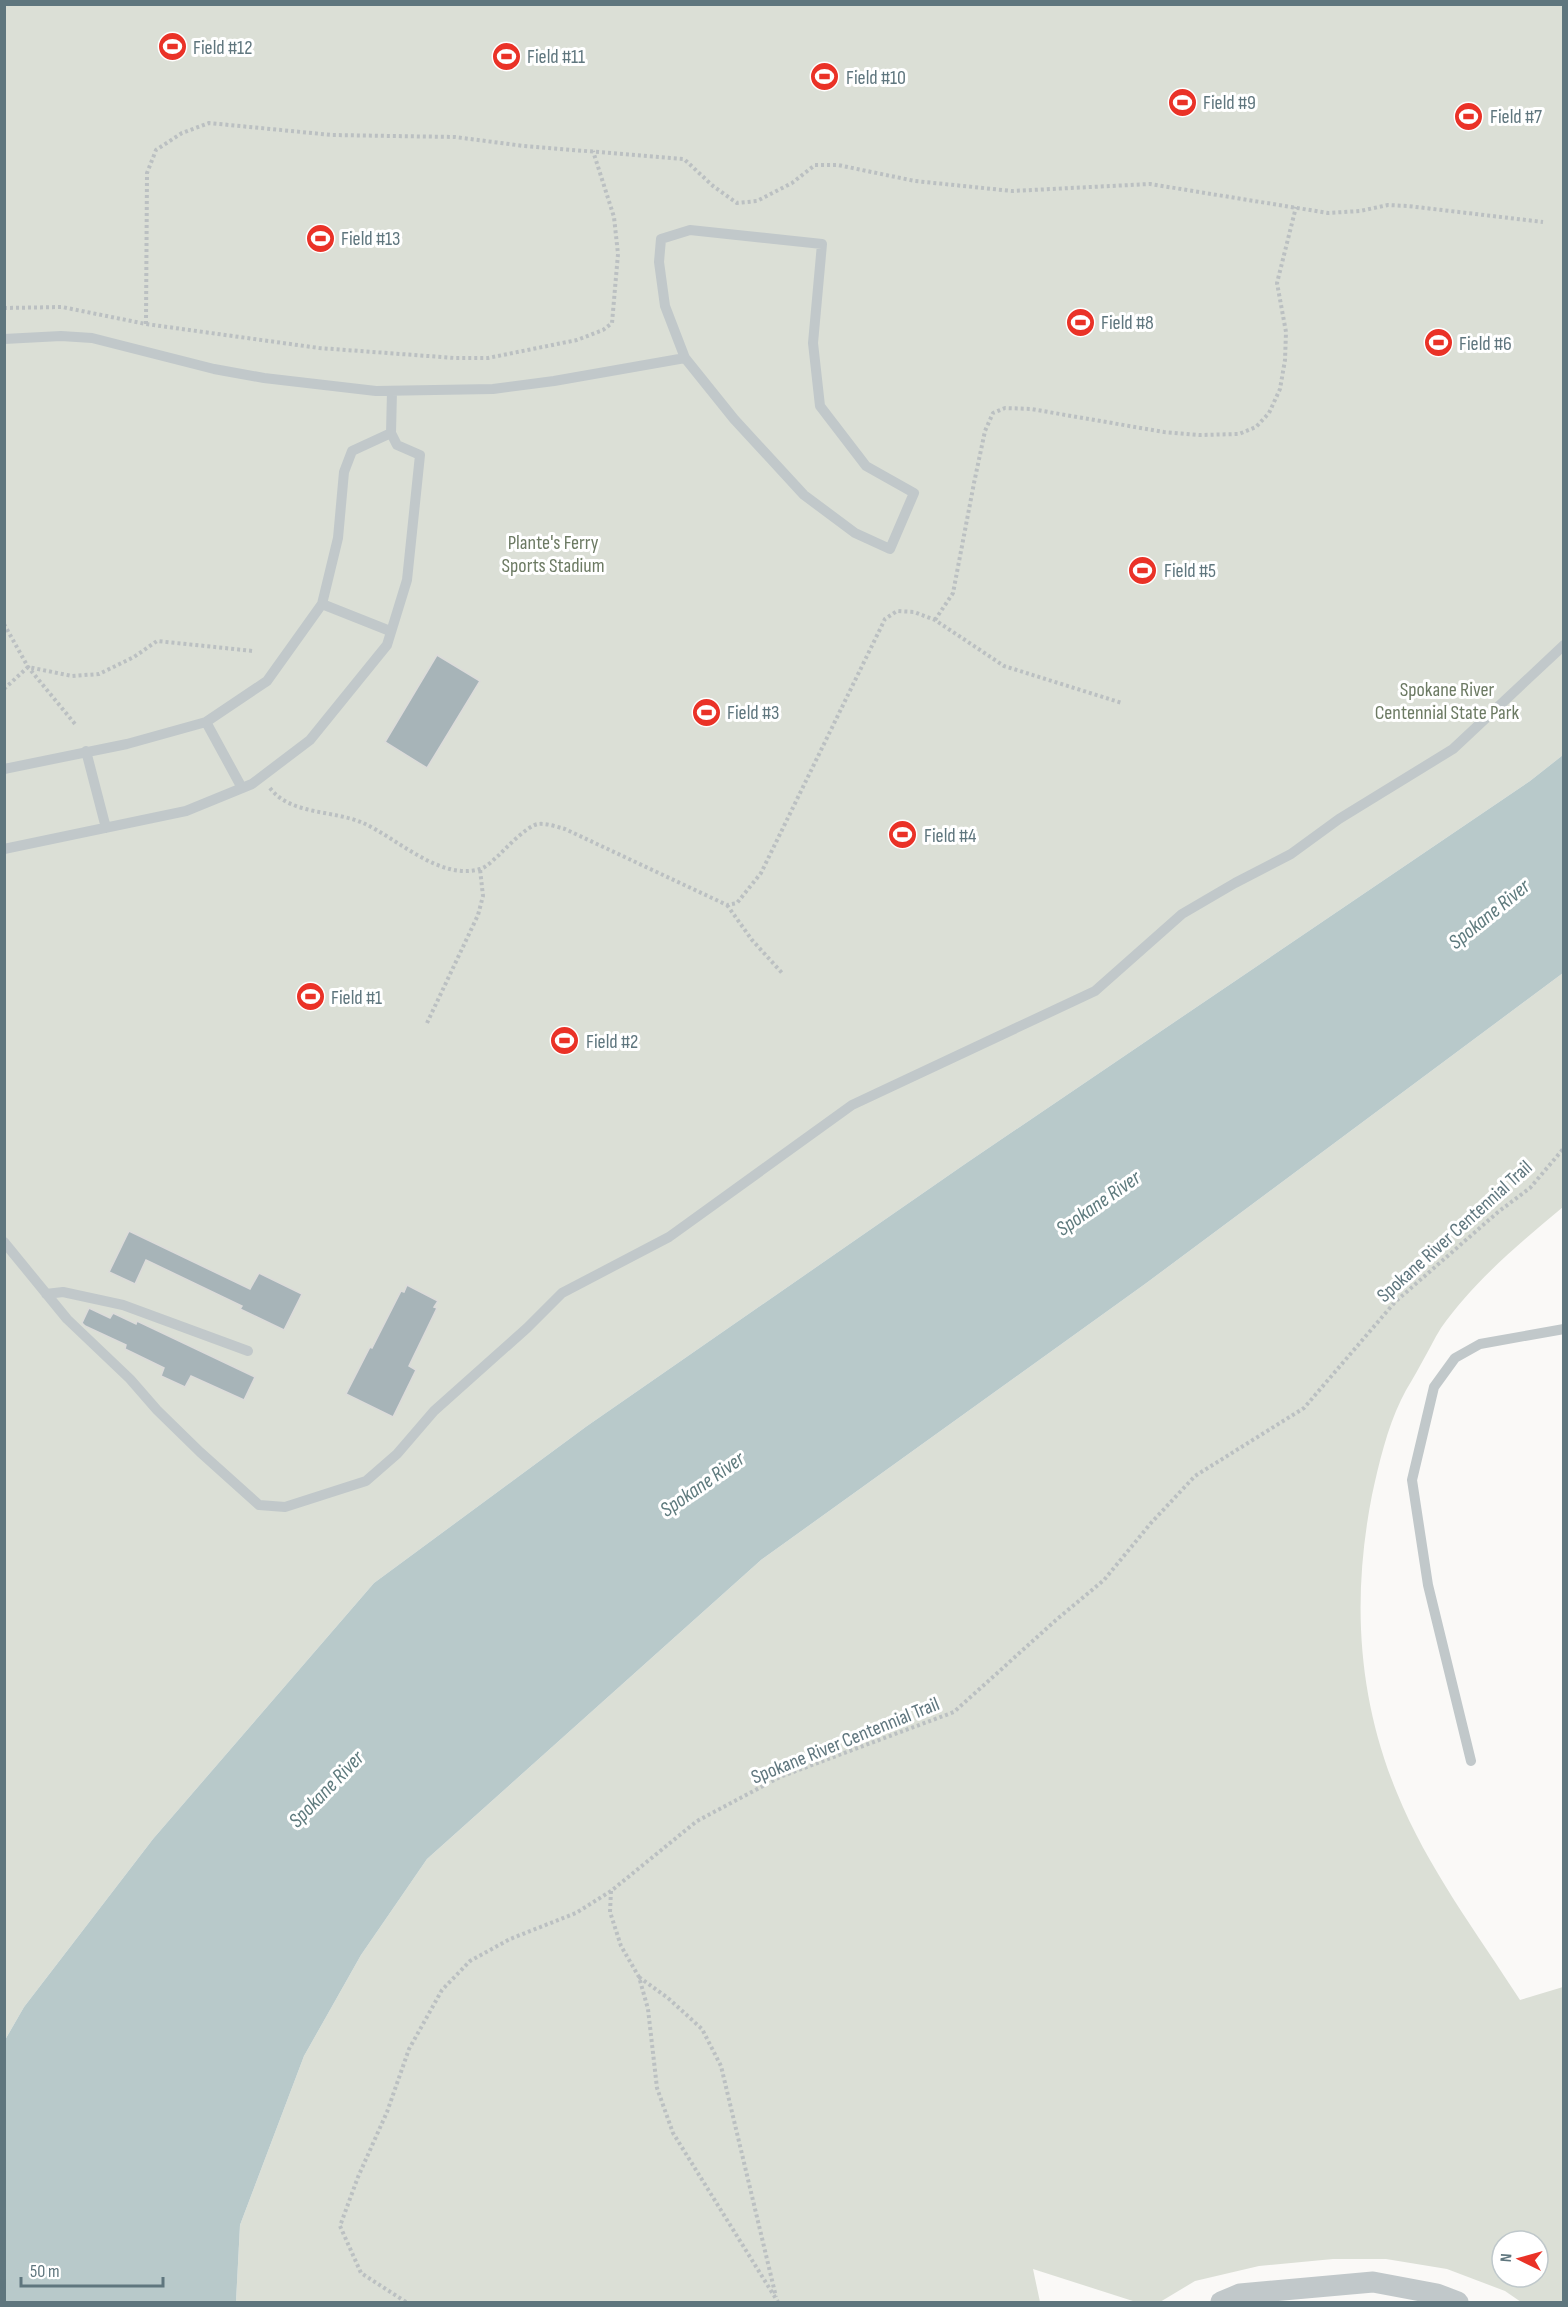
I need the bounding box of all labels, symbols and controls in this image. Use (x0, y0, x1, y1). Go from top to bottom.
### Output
sports icon: Field #12 (156, 31, 188, 63)
place label: Field #12 (193, 36, 252, 60)
sports icon: Field #11 (490, 40, 522, 72)
place label: Field #11 (527, 45, 585, 69)
sports icon: Field #10 (809, 61, 841, 93)
place label: Field #10 (846, 66, 906, 90)
sports icon: Field #9 (1166, 86, 1198, 118)
place label: Field #9 (1203, 91, 1256, 115)
sports icon: Field #7 (1453, 100, 1485, 132)
place label: Field #7 (1490, 105, 1542, 129)
sports icon: Field #13 (304, 222, 336, 254)
place label: Field #13 (341, 227, 400, 251)
sports icon: Field #8 (1064, 306, 1096, 338)
place label: Field #8 (1101, 311, 1154, 335)
sports icon: Field #6 (1422, 327, 1454, 359)
place label: Field #6 (1459, 332, 1512, 356)
park label: Plante's Ferry Sports Stadium (502, 531, 604, 578)
sports icon: Field #5 (1127, 554, 1159, 586)
place label: Field #5 (1164, 559, 1216, 583)
park label: Spokane River Centennial State Park (1375, 678, 1520, 725)
sports icon: Field #3 (690, 696, 722, 728)
place label: Field #3 (727, 701, 779, 725)
sports icon: Field #4 (887, 819, 919, 851)
place label: Field #4 (924, 824, 976, 848)
water label: Spokane River (1444, 873, 1536, 955)
sports icon: Field #1 (294, 981, 326, 1013)
place label: Field #1 (331, 986, 382, 1010)
sports icon: Field #2 (549, 1025, 581, 1057)
place label: Field #2 (586, 1030, 638, 1054)
street label: Spokane River Centennial Trail (1372, 1156, 1537, 1308)
water label: Spokane River (1051, 1165, 1146, 1242)
water label: Spokane River (655, 1446, 750, 1523)
street label: Spokane River Centennial Trail (748, 1692, 943, 1790)
water label: Spokane River (284, 1745, 370, 1833)
north arrow (1490, 2229, 1550, 2289)
scale bar (21, 2250, 164, 2288)
text: N (1497, 2253, 1516, 2263)
text: 50 m (30, 2261, 60, 2282)

